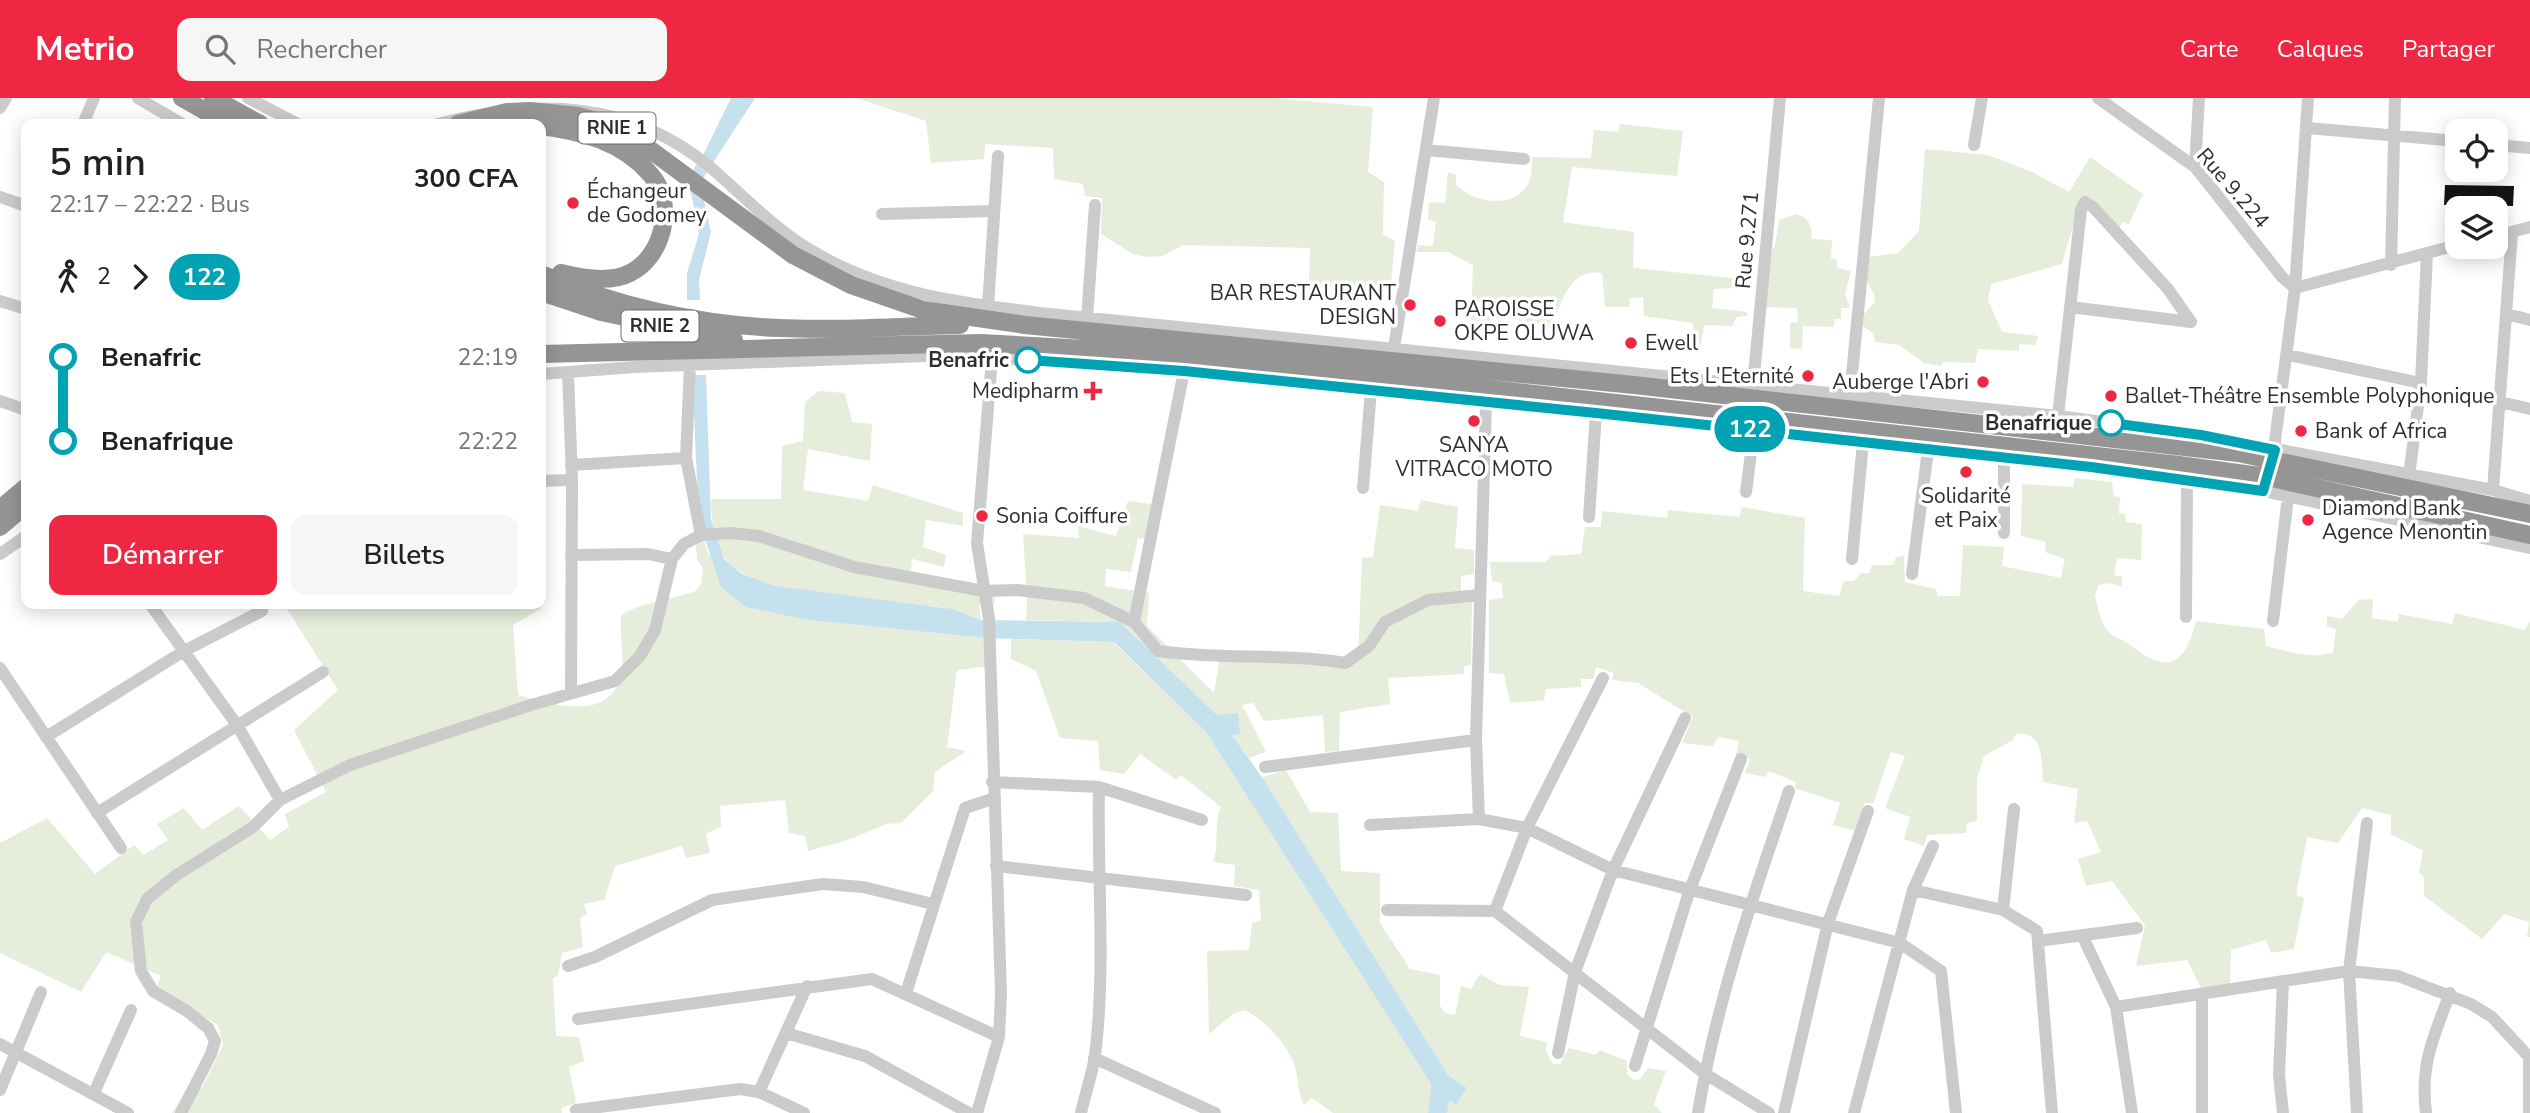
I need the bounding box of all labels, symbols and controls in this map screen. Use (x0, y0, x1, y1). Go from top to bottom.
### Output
search box (177, 18, 667, 81)
text: Metrio (35, 27, 135, 72)
icon: search (201, 30, 239, 68)
text: Rechercher (257, 32, 387, 67)
text: Carte (2180, 33, 2239, 65)
text: Calques (2277, 33, 2364, 65)
text: Partager (2402, 33, 2495, 65)
road number: RNIE 1 (578, 112, 656, 144)
map controls (2445, 119, 2508, 259)
button: locate (2445, 119, 2508, 182)
text: 5 min (49, 137, 146, 188)
street label: Rue 9.224 (2190, 142, 2276, 234)
text: 300 CFA (414, 161, 518, 196)
place label: Échangeur de Godomey (587, 177, 707, 229)
text: 22:17 – 22:22 · Bus (49, 189, 250, 220)
street label: Rue 9.271 (1729, 190, 1765, 290)
marker: Échangeur de Godomey (565, 195, 581, 211)
button: layers (2445, 196, 2508, 259)
icon: walk (49, 258, 87, 296)
icon: forward (121, 258, 159, 296)
text: 2 (97, 261, 111, 292)
text: 122 (183, 261, 226, 293)
place label: BAR RESTAURANT DESIGN (1210, 279, 1396, 331)
place label: PAROISSE OKPE OLUWA (1454, 295, 1594, 347)
marker: BAR RESTAURANT DESIGN (1402, 297, 1418, 313)
road number: RNIE 2 (622, 310, 698, 342)
marker: PAROISSE OKPE OLUWA (1432, 313, 1448, 329)
place label: Ewell (1645, 329, 1699, 357)
marker: Ewell (1623, 335, 1639, 351)
text: Benafric (101, 340, 201, 375)
text: 22:19 (458, 342, 518, 373)
place label: Benafric (928, 346, 1009, 374)
marker: Benafric (1015, 347, 1041, 373)
place label: Ets L'Eternité (1670, 362, 1794, 390)
marker: Ets L'Eternité (1800, 368, 1816, 384)
place label: Auberge l'Abri (1832, 368, 1969, 396)
marker: Auberge l'Abri (1975, 374, 1991, 390)
place label: Medipharm (972, 377, 1079, 405)
place label: Ballet-Théâtre Ensemble Polyphonique (2125, 382, 2495, 410)
marker: Medipharm (1085, 383, 1101, 399)
marker: Ballet-Théâtre Ensemble Polyphonique (2103, 388, 2119, 404)
line badge: 122 (1710, 406, 1790, 452)
place label: Benafrique (1985, 409, 2092, 437)
marker: Benafrique (2098, 410, 2124, 436)
marker: SANYA VITRACO MOTO (1466, 413, 1482, 429)
text: 122 (1728, 413, 1772, 445)
place label: Bank of Africa (2315, 417, 2447, 445)
marker: Bank of Africa (2293, 423, 2309, 439)
text: Benafrique (101, 424, 233, 459)
text: 22:22 (458, 426, 518, 457)
place label: SANYA VITRACO MOTO (1394, 431, 1553, 483)
marker: Solidarité et Paix (1958, 464, 1974, 480)
place label: Solidarité et Paix (1921, 482, 2011, 534)
place label: Diamond Bank Agence Menontin (2322, 494, 2488, 546)
place label: Sonia Coiffure (996, 502, 1128, 530)
marker: Sonia Coiffure (974, 508, 990, 524)
marker: Diamond Bank Agence Menontin (2300, 512, 2316, 528)
button: Démarrer (49, 515, 277, 595)
button: Billets (291, 515, 518, 595)

